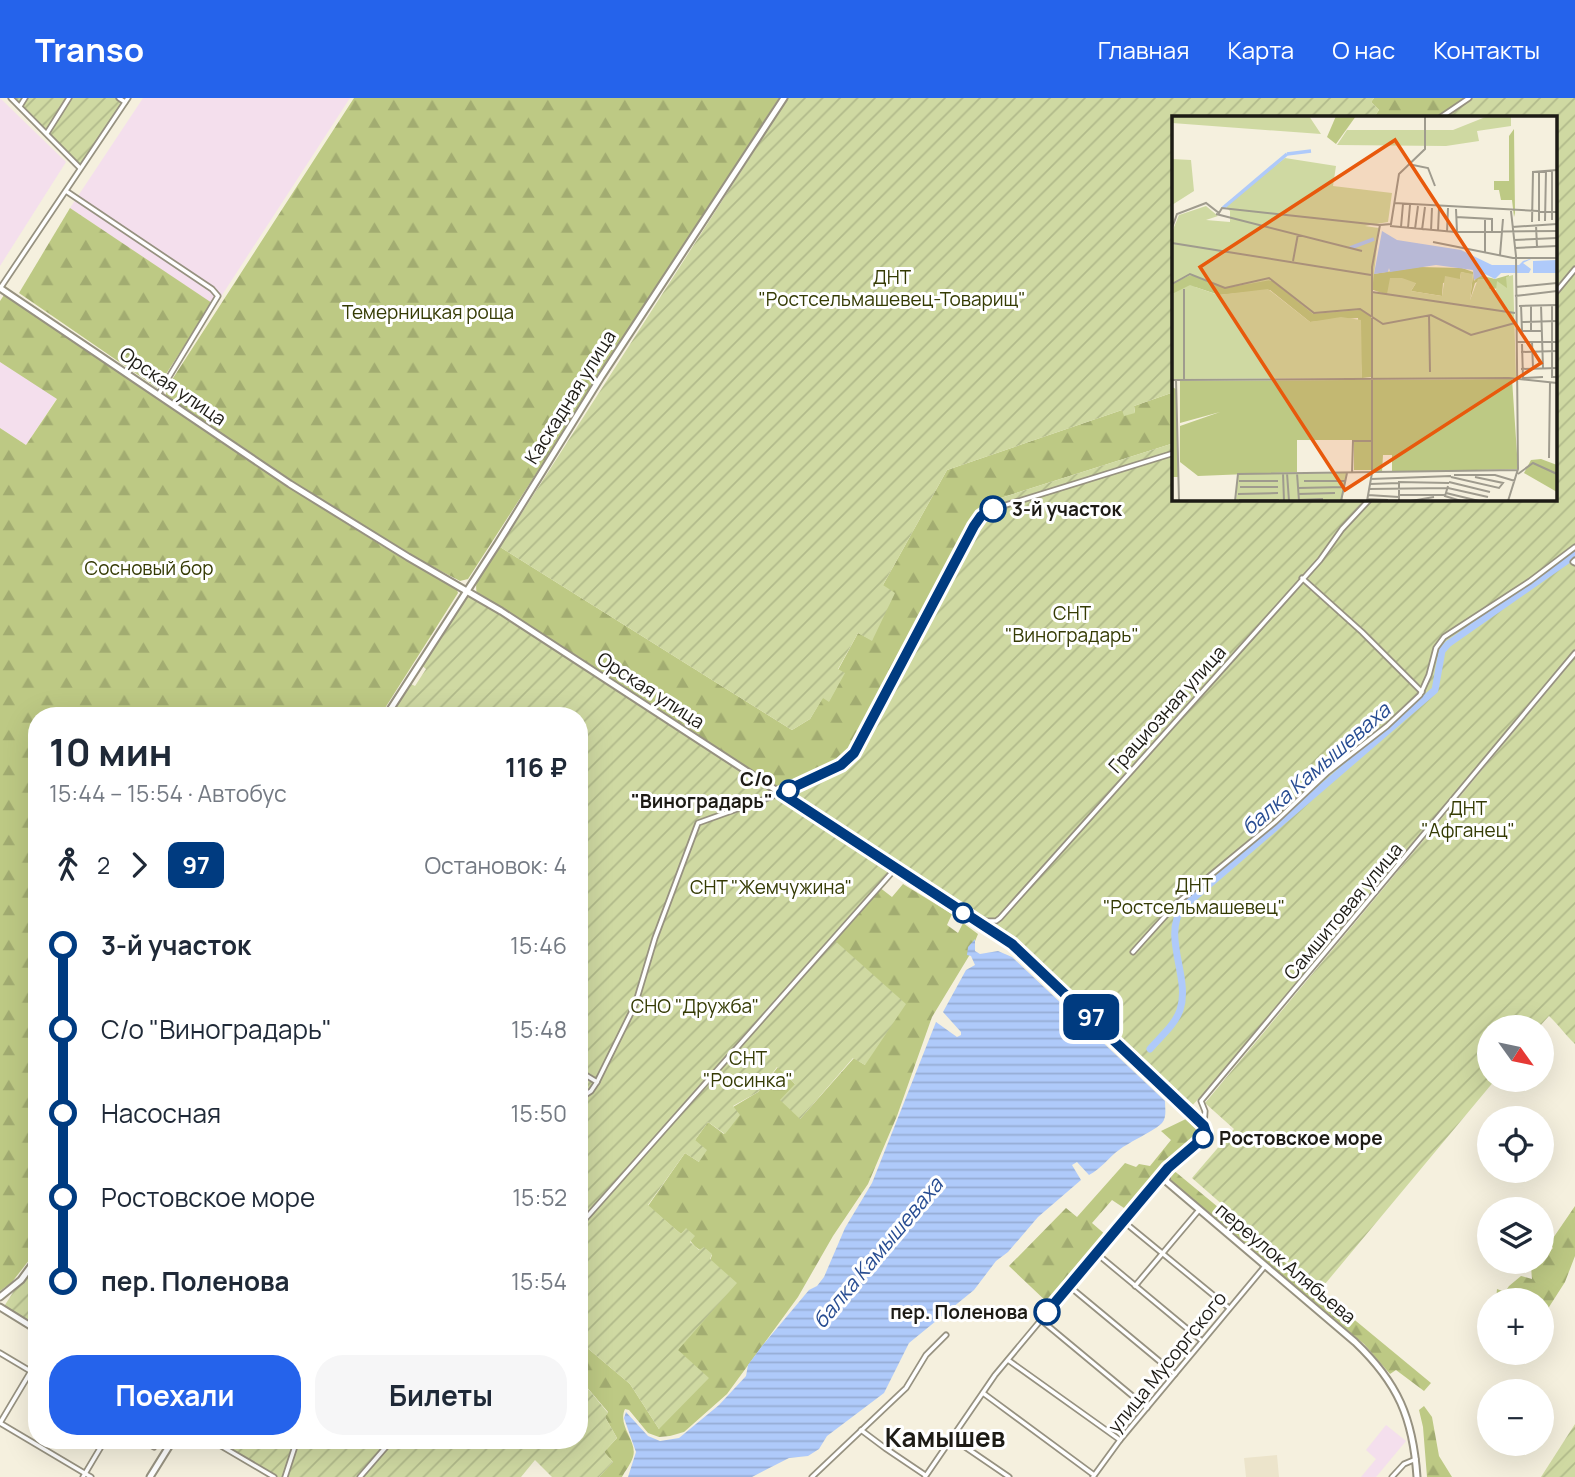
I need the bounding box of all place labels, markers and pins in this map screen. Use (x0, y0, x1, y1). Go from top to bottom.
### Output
marker: 3-й участок (980, 496, 1006, 522)
place label: 3-й участок (1012, 496, 1122, 522)
place label: С/о "Виноградарь" (631, 766, 773, 814)
marker: С/о "Виноградарь" (779, 780, 799, 800)
unlabelled marker (953, 903, 973, 923)
place label: Ростовское море (1219, 1125, 1383, 1151)
marker: Ростовское море (1193, 1128, 1213, 1148)
place label: пер. Поленова (890, 1299, 1028, 1325)
marker: пер. Поленова (1034, 1299, 1060, 1325)

